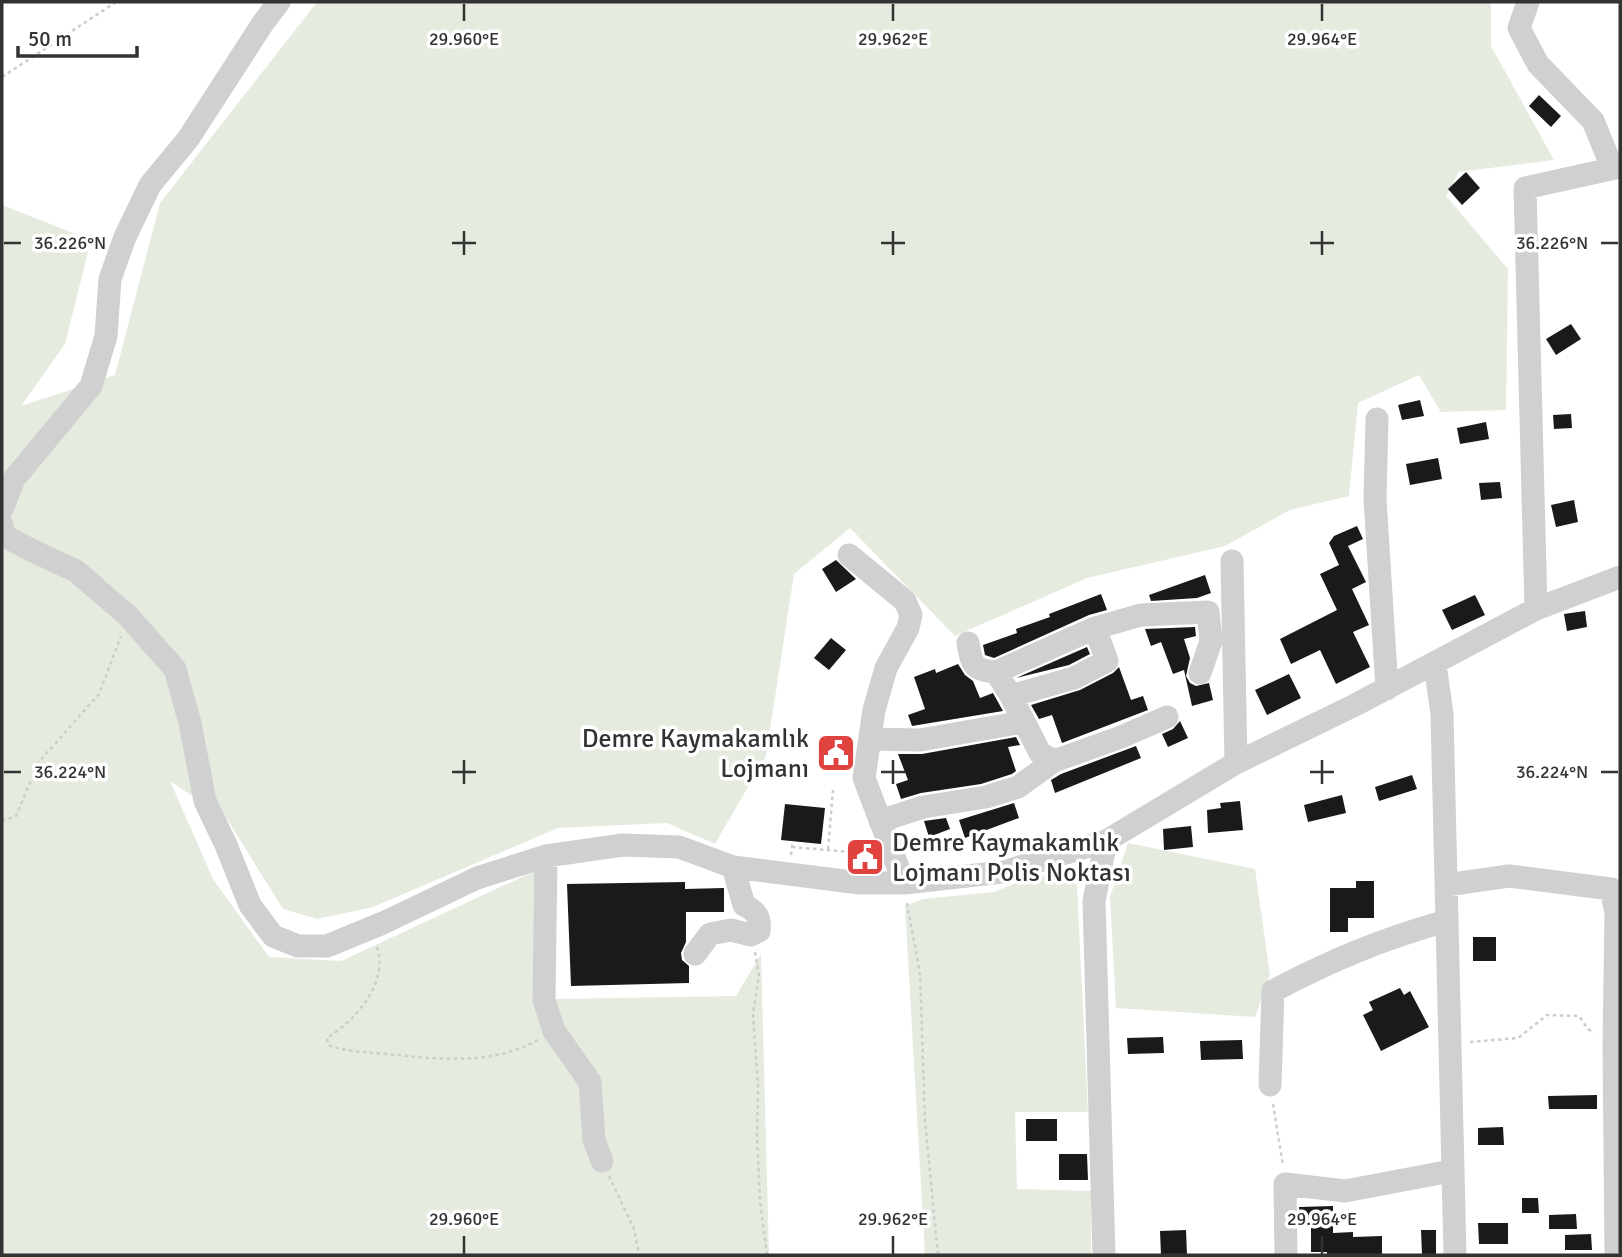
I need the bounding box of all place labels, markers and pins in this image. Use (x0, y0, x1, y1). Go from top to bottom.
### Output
place label: Demre Kaymakamlık Lojmanı (582, 723, 809, 785)
public building icon: Demre Kaymakamlık Lojmanı (815, 732, 857, 774)
place label: Demre Kaymakamlık Lojmanı Polis Noktası (892, 827, 1131, 889)
public building icon: Demre Kaymakamlık Lojmanı Polis Noktası (844, 836, 886, 878)

